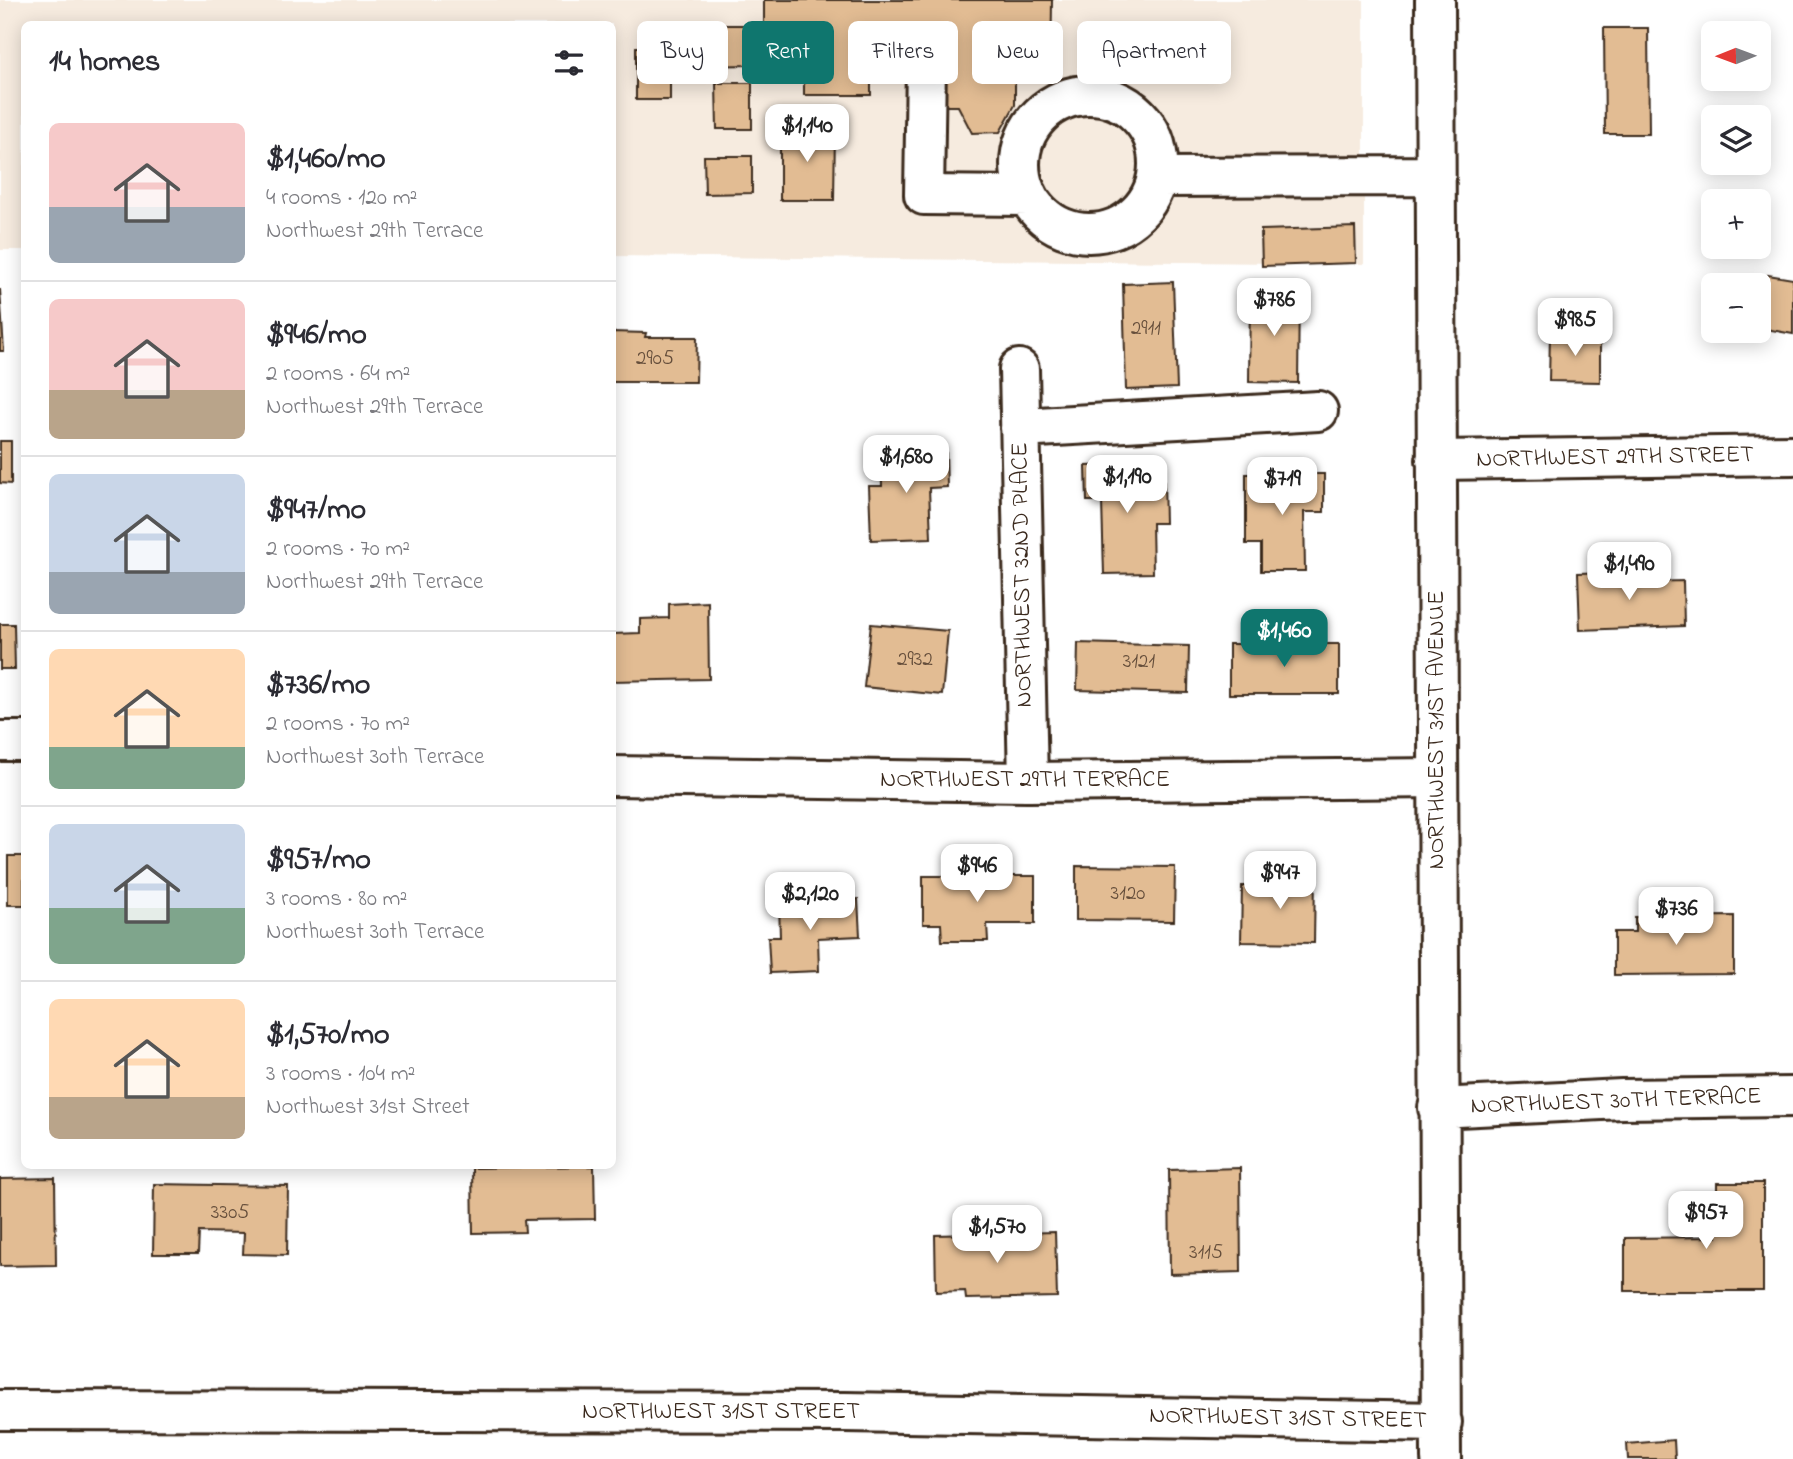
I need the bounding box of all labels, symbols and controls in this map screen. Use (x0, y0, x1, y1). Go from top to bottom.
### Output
chip: Buy (637, 21, 728, 84)
chip: Rent (742, 21, 834, 84)
chip: Filters (848, 21, 958, 84)
chip: New (972, 21, 1063, 84)
chip: Apartment (1077, 21, 1231, 84)
north arrow (1701, 21, 1771, 91)
map controls (1701, 21, 1771, 343)
text: 14 homes (49, 41, 160, 85)
icon: filters (550, 44, 588, 82)
pin: $1,140 (750, 104, 864, 164)
button: layers (1701, 105, 1771, 175)
text: $1,140 (781, 110, 833, 143)
text: $1,460/mo (266, 138, 386, 182)
icon: home (105, 151, 189, 235)
text: 4 rooms · 120 m² (266, 182, 417, 215)
button: + (1701, 189, 1771, 259)
text: Northwest 29th Terrace (266, 215, 483, 248)
button: − (1701, 273, 1771, 343)
pin: $786 (1233, 278, 1315, 338)
text: $786 (1253, 284, 1295, 317)
pin: $985 (1534, 298, 1616, 358)
text: $985 (1554, 304, 1596, 337)
text: $946/mo (266, 314, 367, 358)
house number: 2911 (1131, 314, 1161, 344)
icon: home (105, 327, 189, 411)
house number: 2905 (636, 344, 674, 374)
text: 2 rooms · 64 m² (266, 358, 410, 391)
text: Northwest 29th Terrace (266, 391, 483, 424)
pin: $1,680 (849, 435, 963, 495)
street label: NORTHWEST 29TH STREET (1476, 438, 1754, 478)
text: $1,680 (879, 441, 933, 474)
street label: NORTHWEST 32ND PLACE (1003, 442, 1043, 708)
pin: $1,190 (1070, 456, 1184, 515)
pin: $719 (1241, 458, 1323, 517)
text: $1,190 (1102, 461, 1152, 494)
text: $719 (1263, 463, 1301, 496)
text: $947/mo (266, 489, 366, 533)
icon: home (105, 502, 189, 586)
text: 2 rooms · 70 m² (266, 533, 410, 566)
pin: $1,490 (1572, 542, 1686, 602)
text: $1,490 (1603, 548, 1655, 581)
text: Northwest 29th Terrace (266, 566, 483, 599)
street label: NORTHWEST 31ST AVENUE (1420, 590, 1455, 870)
pin: $1,460 (1227, 610, 1341, 669)
text: $1,460 (1257, 615, 1311, 648)
house number: 2932 (897, 645, 933, 675)
house number: 3121 (1123, 647, 1156, 677)
text: $736/mo (266, 664, 370, 708)
icon: home (105, 677, 189, 761)
text: 2 rooms · 70 m² (266, 708, 410, 741)
text: Northwest 30th Terrace (266, 741, 484, 774)
street label: NORTHWEST 29TH TERRACE (880, 763, 1170, 798)
text: $957/mo (266, 839, 371, 883)
pin: $946 (936, 844, 1018, 904)
text: $946 (957, 850, 997, 883)
icon: home (105, 852, 189, 936)
pin: $947 (1239, 852, 1321, 911)
text: $947 (1260, 857, 1300, 890)
pin: $2,120 (753, 872, 867, 932)
text: $2,120 (781, 878, 839, 911)
house number: 3120 (1111, 879, 1145, 909)
text: 3 rooms · 80 m² (266, 883, 407, 916)
pin: $736 (1635, 888, 1717, 947)
text: $736 (1654, 893, 1698, 926)
text: Northwest 30th Terrace (266, 916, 484, 949)
text: $1,570/mo (266, 1014, 390, 1058)
icon: home (105, 1027, 189, 1111)
text: 3 rooms · 104 m² (266, 1058, 415, 1091)
street label: NORTHWEST 30TH TERRACE (1470, 1079, 1762, 1125)
text: Northwest 31st Street (266, 1091, 470, 1124)
pin: $957 (1665, 1192, 1747, 1251)
text: $957 (1684, 1197, 1728, 1230)
house number: 3305 (211, 1198, 249, 1228)
pin: $1,570 (940, 1206, 1054, 1265)
text: $1,570 (968, 1211, 1026, 1244)
house number: 3115 (1189, 1238, 1223, 1268)
street label: NORTHWEST 31ST STREET (582, 1395, 860, 1430)
street label: NORTHWEST 31ST STREET (1149, 1399, 1427, 1439)

